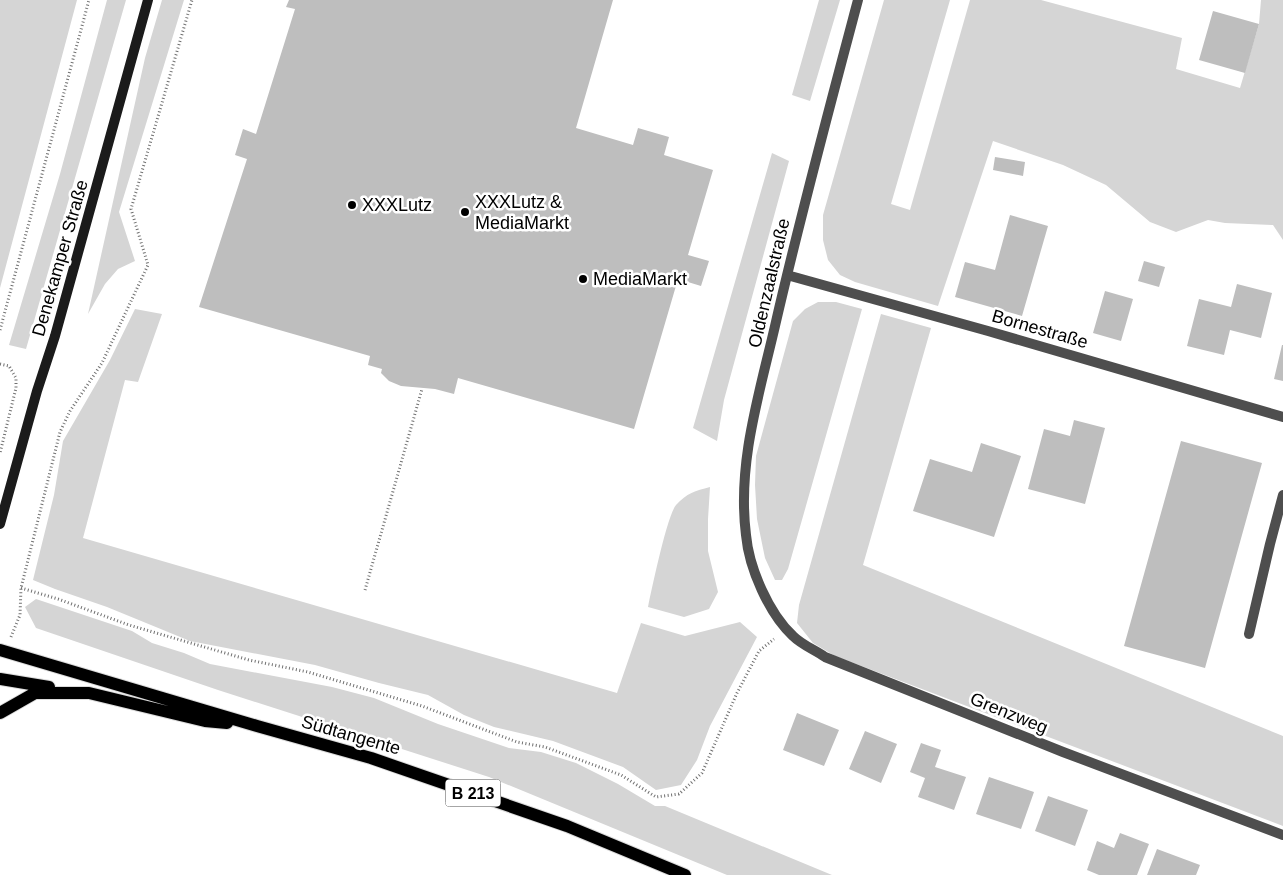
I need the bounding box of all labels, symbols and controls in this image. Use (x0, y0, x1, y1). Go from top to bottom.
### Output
street label: Denekamper Straße (28, 177, 92, 339)
place label: XXXLutz & MediaMarkt (475, 192, 569, 233)
place label: XXXLutz (362, 195, 432, 215)
marker: XXXLutz (346, 199, 358, 211)
marker: XXXLutz & MediaMarkt (459, 206, 471, 218)
street label: Oldenzaalstraße (744, 216, 794, 350)
place label: MediaMarkt (593, 269, 687, 289)
marker: MediaMarkt (577, 273, 589, 285)
street label: Bornestraße (990, 306, 1090, 352)
street label: Grenzweg (967, 688, 1051, 738)
street label: Südtangente (299, 711, 403, 759)
road number: B 213 (446, 780, 500, 806)

